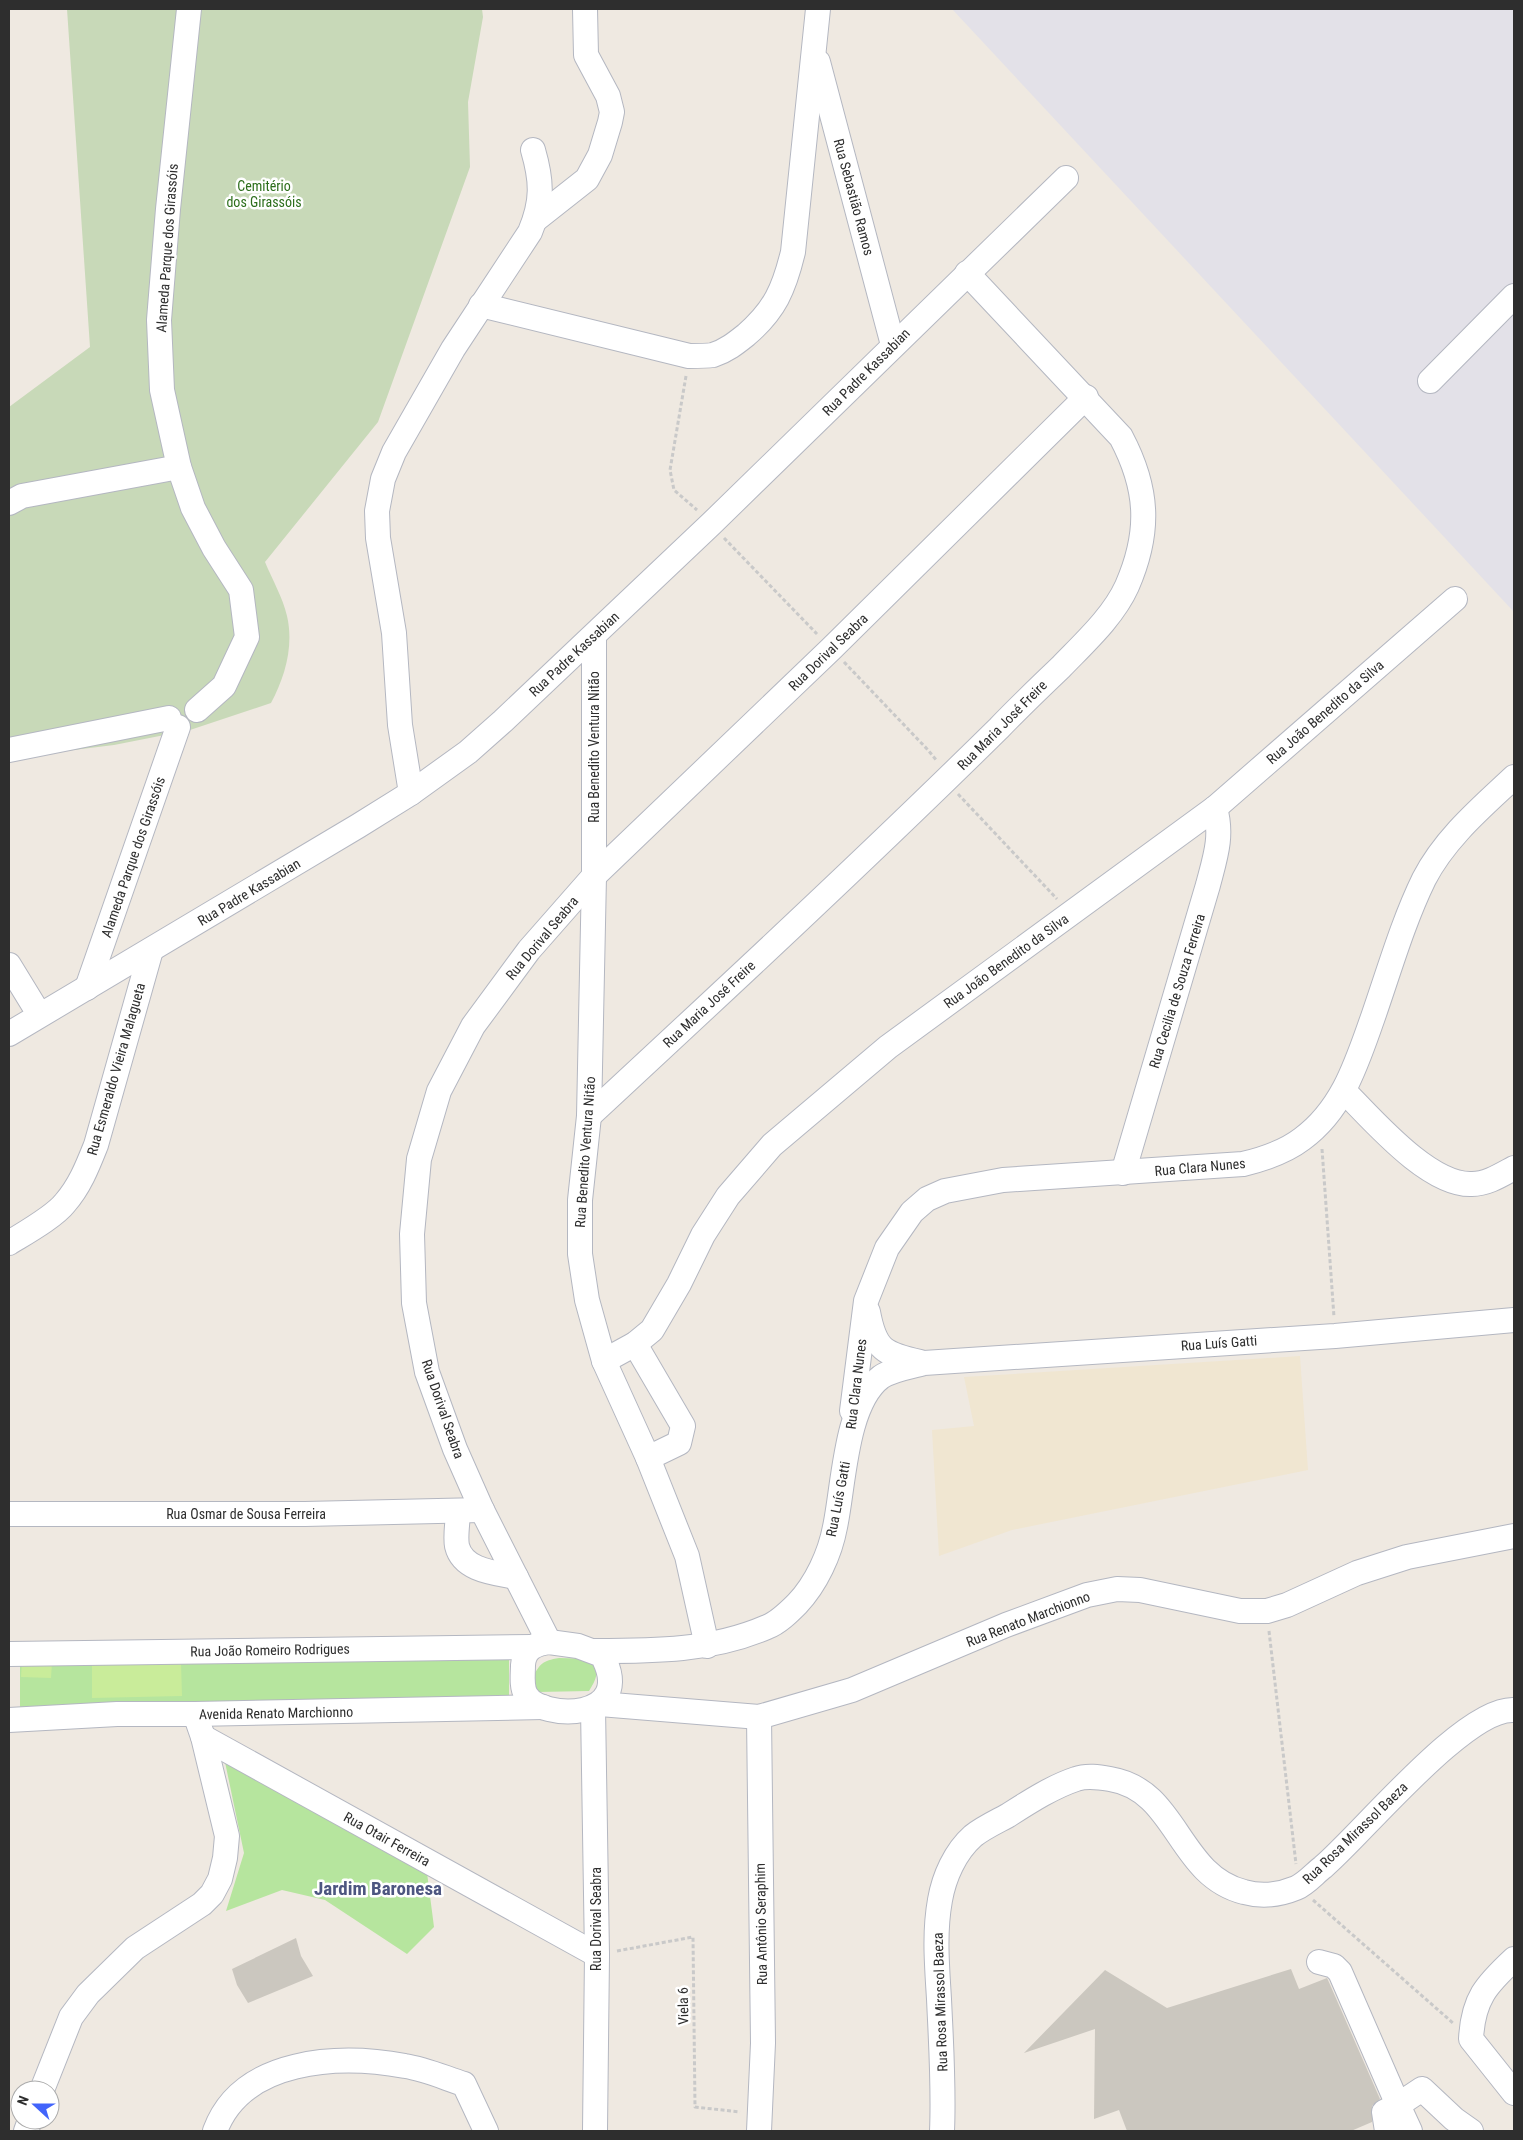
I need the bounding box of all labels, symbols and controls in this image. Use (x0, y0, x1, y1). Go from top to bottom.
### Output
street label: Rua Sebastião Ramos (831, 137, 877, 257)
street label: Alameda Parque dos Girassóis (153, 163, 181, 333)
park label: Cemitério dos Girassóis (226, 178, 302, 210)
street label: Rua Padre Kassabian (819, 325, 913, 419)
street label: Rua Padre Kassabian (526, 608, 622, 700)
street label: Rua Dorival Seabra (785, 610, 871, 694)
street label: Rua João Benedito da Silva (1263, 657, 1387, 767)
street label: Rua Benedito Ventura Nitão (586, 671, 602, 823)
street label: Rua Maria José Freire (954, 677, 1050, 773)
street label: Alameda Parque dos Girassóis (98, 774, 168, 940)
street label: Rua Padre Kassabian (195, 855, 303, 929)
street label: Rua Dorival Seabra (503, 893, 581, 983)
street label: Rua João Benedito da Silva (941, 910, 1071, 1012)
street label: Rua Cecilia de Souza Ferreira (1146, 912, 1208, 1070)
street label: Rua Maria José Freire (660, 957, 759, 1051)
street label: Rua Esmeraldo Vieira Malagueta (84, 981, 148, 1157)
street label: Rua Benedito Ventura Nitão (572, 1076, 598, 1228)
street label: Rua Clara Nunes (1154, 1155, 1246, 1179)
street label: Rua Luís Gatti (1180, 1332, 1258, 1354)
street label: Rua Clara Nunes (843, 1338, 869, 1430)
street label: Rua Dorival Seabra (419, 1357, 467, 1461)
street label: Rua Luís Gatti (823, 1460, 853, 1538)
street label: Rua Osmar de Sousa Ferreira (166, 1506, 326, 1522)
street label: Rua Renato Marchionno (964, 1588, 1092, 1650)
street label: Rua João Romeiro Rodrigues (190, 1641, 350, 1659)
street label: Avenida Renato Marchionno (199, 1704, 353, 1722)
street label: Rua Rosa Mirassol Baeza (1299, 1779, 1411, 1887)
street label: Rua Otair Ferreira (341, 1809, 433, 1869)
street label: Rua Antônio Seraphim (752, 1863, 770, 1985)
street label: Rua Dorival Seabra (588, 1867, 604, 1971)
district label: Jardim Baronesa (314, 1877, 442, 1900)
street label: Rua Rosa Mirassol Baeza (930, 1932, 950, 2072)
street label: Viela 6 (675, 1987, 691, 2025)
north arrow (10, 2080, 60, 2130)
text: N (14, 2093, 32, 2107)

